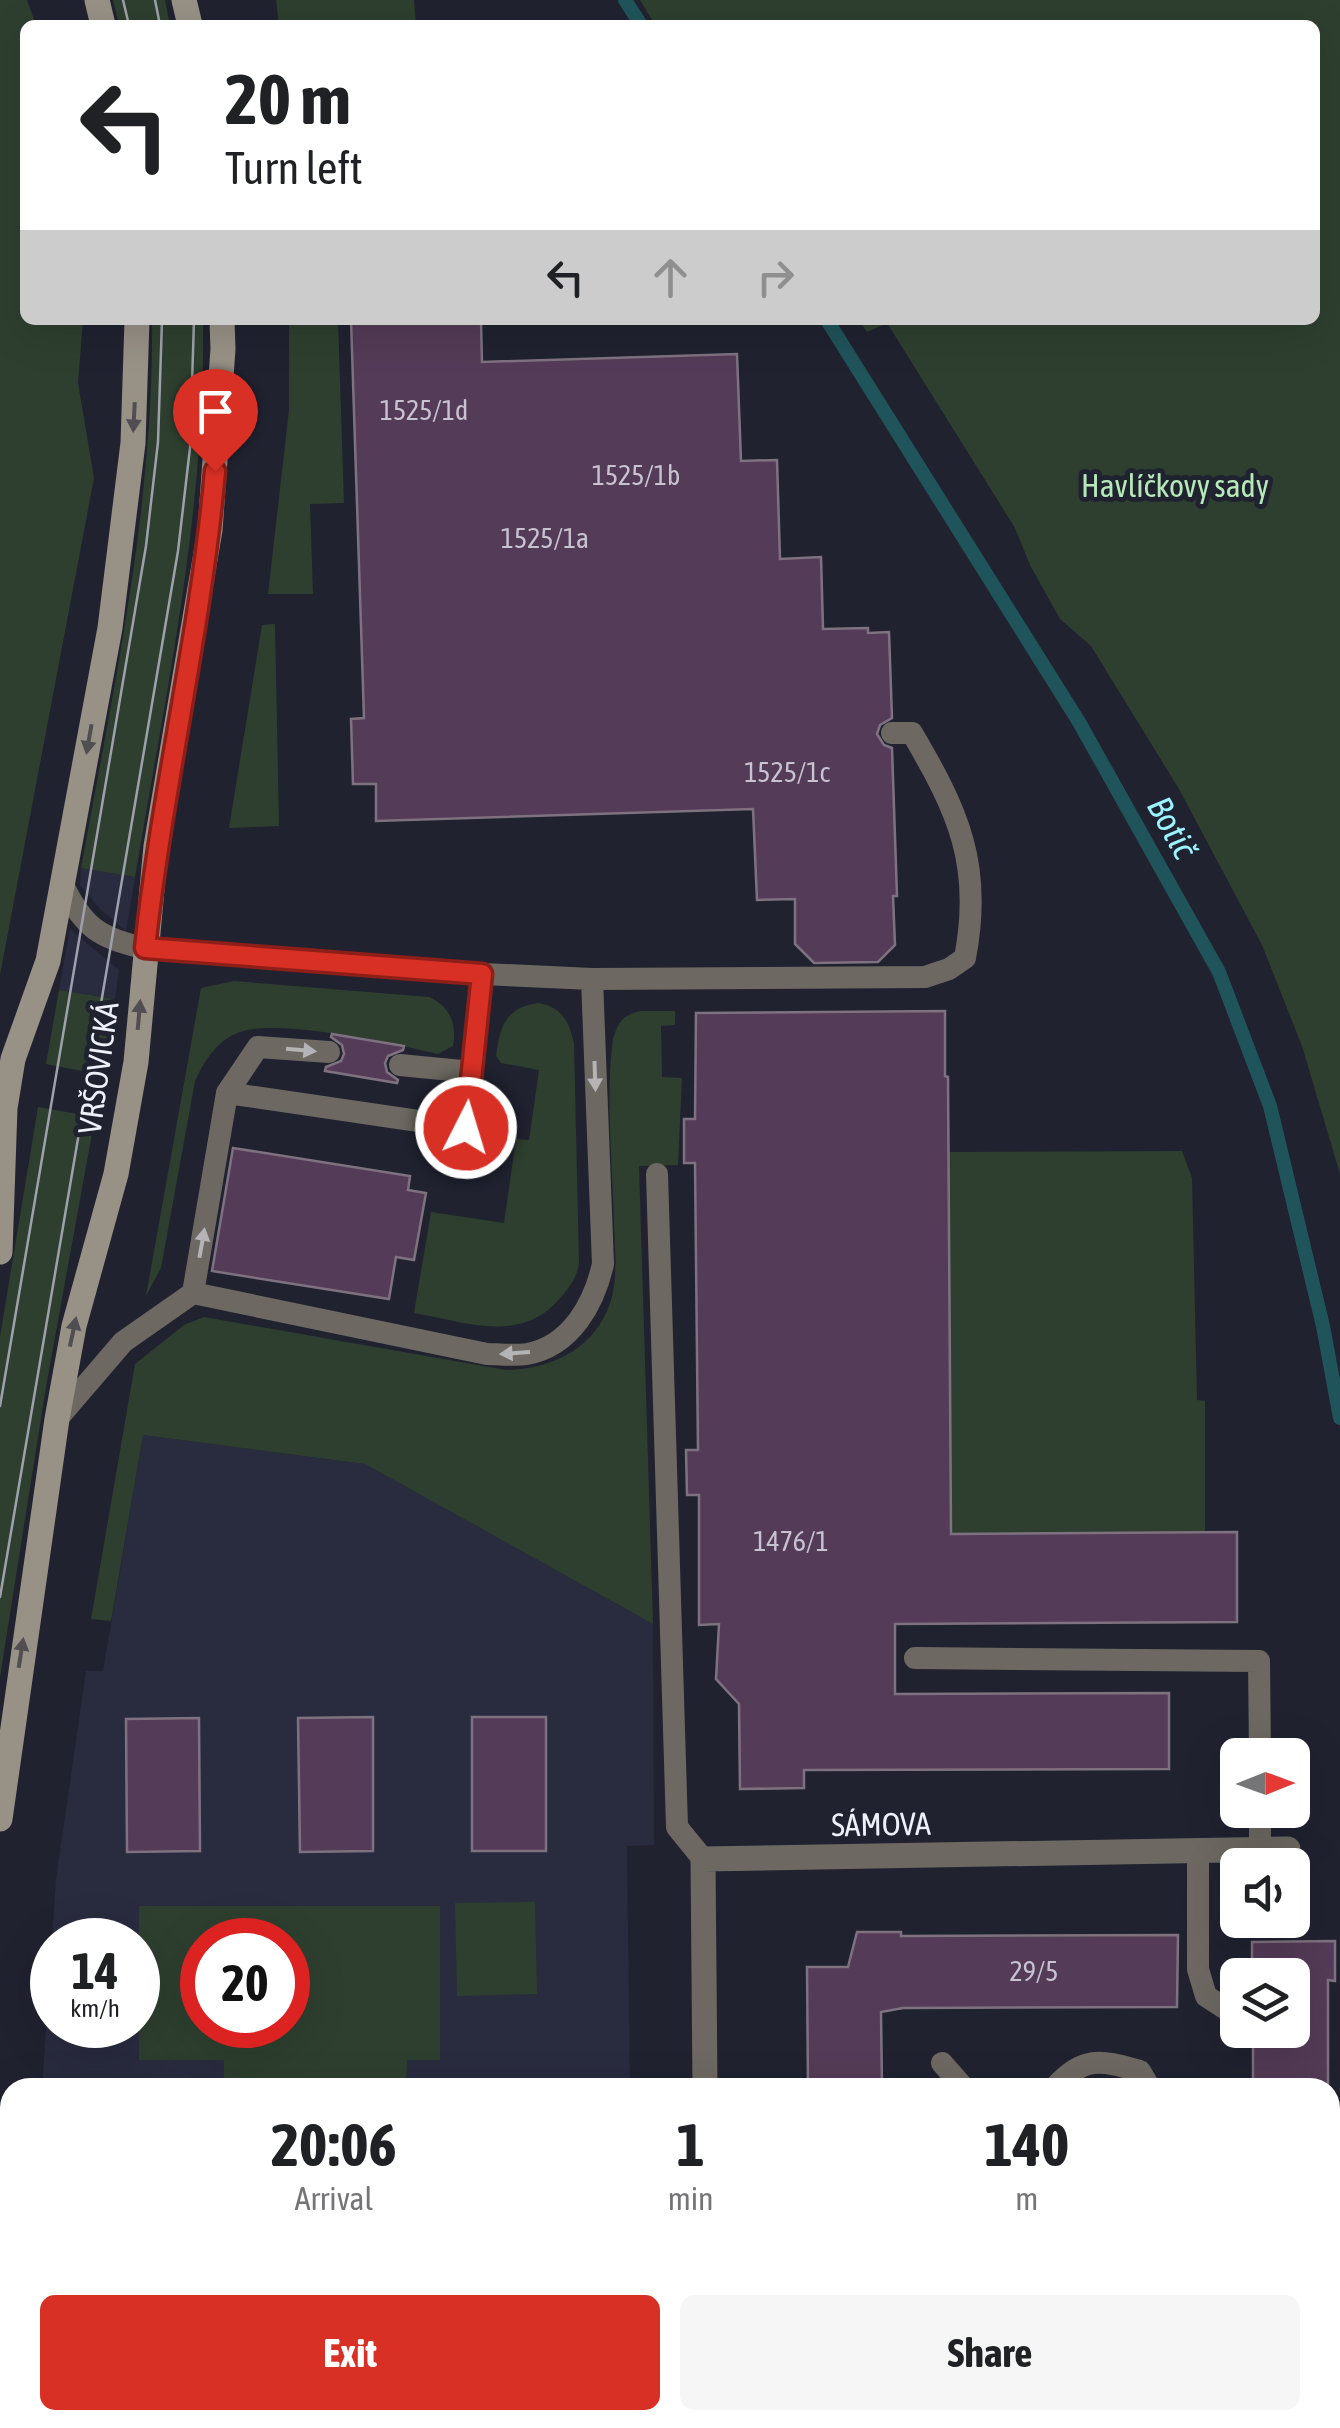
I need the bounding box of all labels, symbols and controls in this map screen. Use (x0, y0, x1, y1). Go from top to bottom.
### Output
text: 20 m (225, 59, 351, 139)
icon: left (60, 60, 190, 190)
text: Turn left (225, 142, 363, 194)
icon: left (538, 250, 593, 305)
icon: ahead (643, 250, 698, 305)
icon: right (748, 250, 803, 305)
pin (173, 369, 258, 472)
icon: arrive (188, 384, 243, 439)
house number: 1525/1d (380, 394, 468, 426)
one-way arrow (126, 402, 142, 434)
house number: 1525/1b (592, 459, 680, 491)
park label: Havlíčkovy sady (1081, 467, 1269, 504)
house number: 1525/1a (501, 522, 589, 554)
one-way arrow (81, 724, 96, 755)
house number: 1525/1c (744, 756, 830, 788)
water label: Botič (1140, 789, 1207, 866)
street label: VRŠOVICKÁ (70, 999, 126, 1136)
one-way arrow (132, 999, 148, 1031)
one-way arrow (285, 1043, 317, 1059)
one-way arrow (588, 1061, 604, 1093)
position arrow (414, 1076, 518, 1180)
one-way arrow (195, 1227, 210, 1258)
one-way arrow (65, 1317, 81, 1348)
one-way arrow (499, 1345, 530, 1361)
house number: 1476/1 (753, 1525, 829, 1557)
one-way arrow (14, 1637, 30, 1669)
north arrow (1220, 1738, 1310, 1828)
map controls (1220, 1738, 1310, 2048)
street label: SÁMOVA (831, 1805, 931, 1843)
button: sound (1220, 1848, 1310, 1938)
speed limit sign: 20 (180, 1918, 310, 2048)
text: 14 (71, 1942, 118, 2000)
house number: 29/5 (1010, 1955, 1058, 1987)
button: layers (1220, 1958, 1310, 2048)
text: km/h (70, 1994, 120, 2022)
text: 20:06 (271, 2110, 397, 2179)
text: 1 (677, 2110, 705, 2179)
text: 140 (984, 2110, 1069, 2179)
text: Arrival (295, 2180, 373, 2217)
text: min (668, 2180, 714, 2217)
text: m (1015, 2180, 1038, 2217)
button: Exit (40, 2295, 660, 2410)
button: Share (680, 2295, 1300, 2410)

